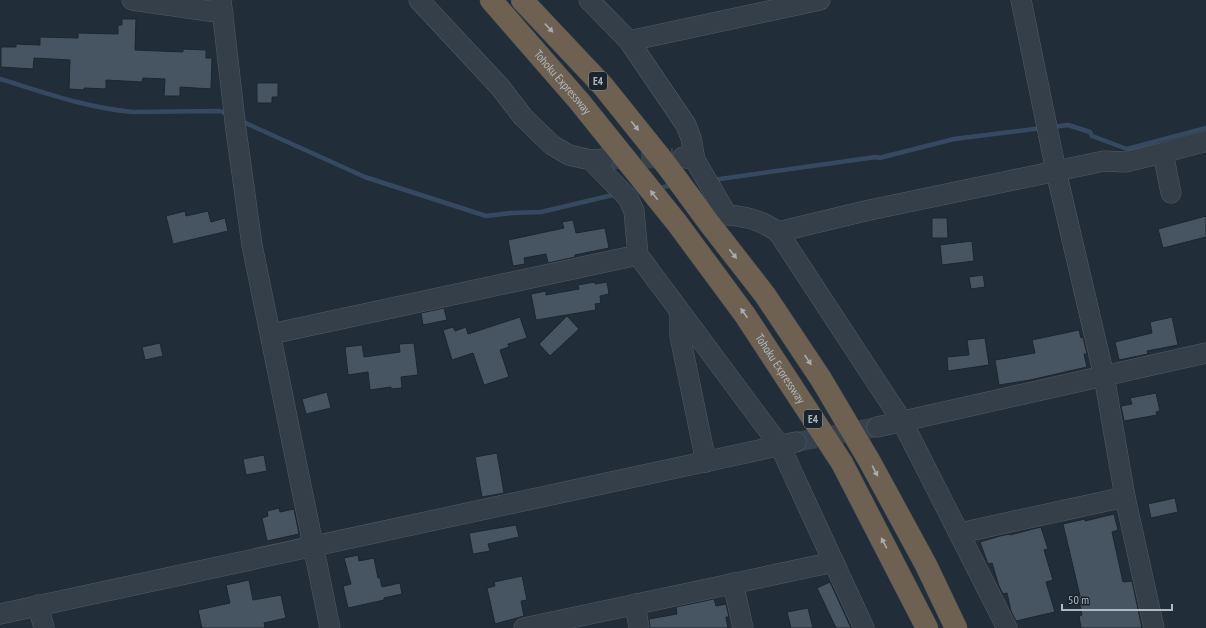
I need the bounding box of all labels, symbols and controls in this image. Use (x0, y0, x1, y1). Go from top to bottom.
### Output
one-way arrow (544, 24, 553, 33)
street label: Tohoku Expressway (531, 47, 595, 118)
road number: E4 (589, 72, 607, 90)
one-way arrow (630, 120, 639, 131)
one-way arrow (650, 189, 659, 200)
one-way arrow (729, 249, 737, 260)
one-way arrow (740, 308, 748, 318)
street label: Tohoku Expressway (752, 331, 809, 407)
one-way arrow (804, 355, 812, 365)
road number: E4 (804, 410, 822, 428)
one-way arrow (872, 466, 878, 477)
one-way arrow (881, 537, 887, 549)
scale bar (1062, 586, 1172, 612)
text: 50 m (1068, 592, 1089, 607)

